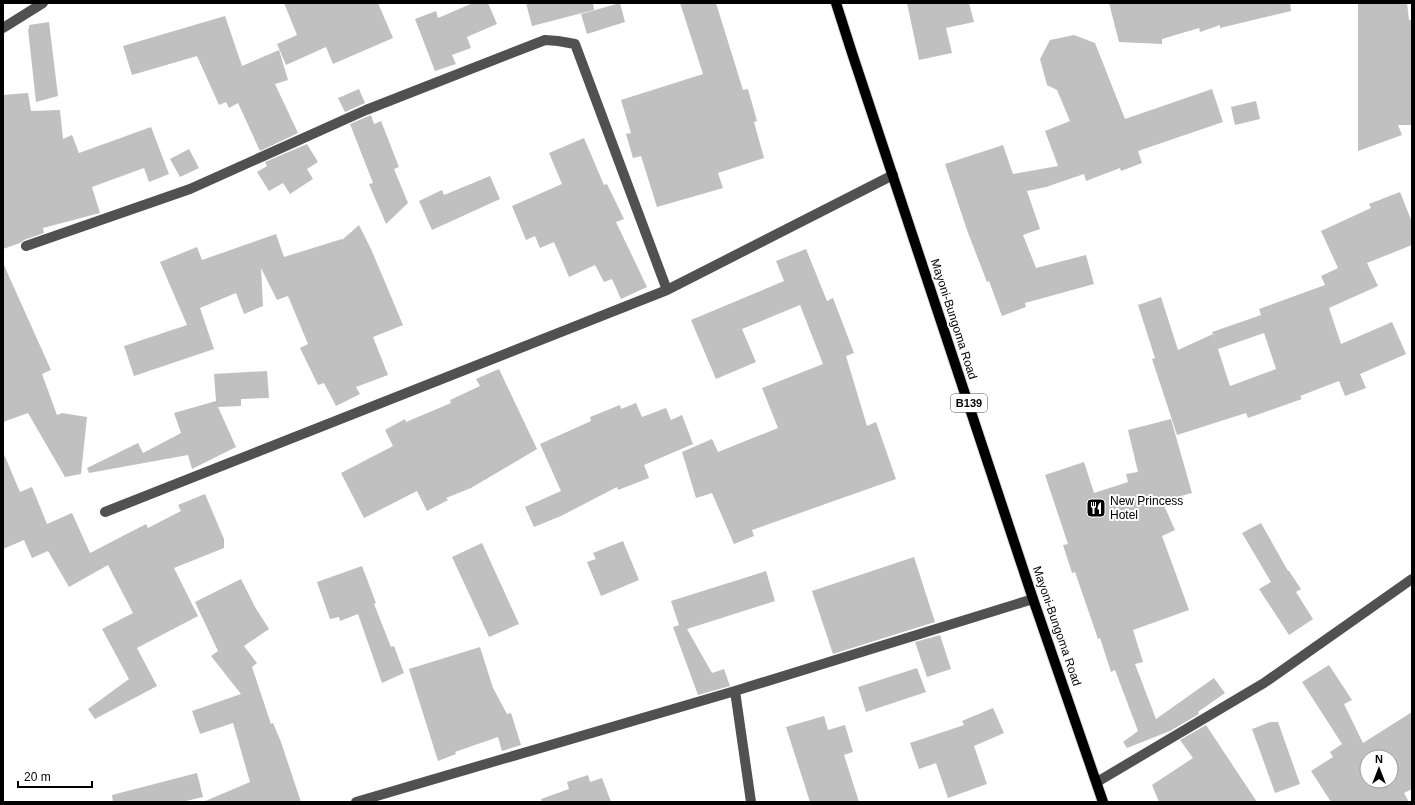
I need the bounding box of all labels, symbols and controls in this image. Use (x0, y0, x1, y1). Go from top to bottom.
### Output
street label: Mayoni-Bungoma Road (928, 257, 980, 381)
road number: B139 (951, 394, 987, 412)
place label: New Princess Hotel (1110, 494, 1183, 522)
restaurant icon: New Princess Hotel (1085, 497, 1107, 519)
street label: Mayoni-Bungoma Road (1030, 564, 1084, 688)
north arrow (1359, 749, 1399, 789)
text: N (1375, 753, 1383, 765)
scale bar (18, 763, 92, 789)
text: 20 m (24, 770, 51, 784)

